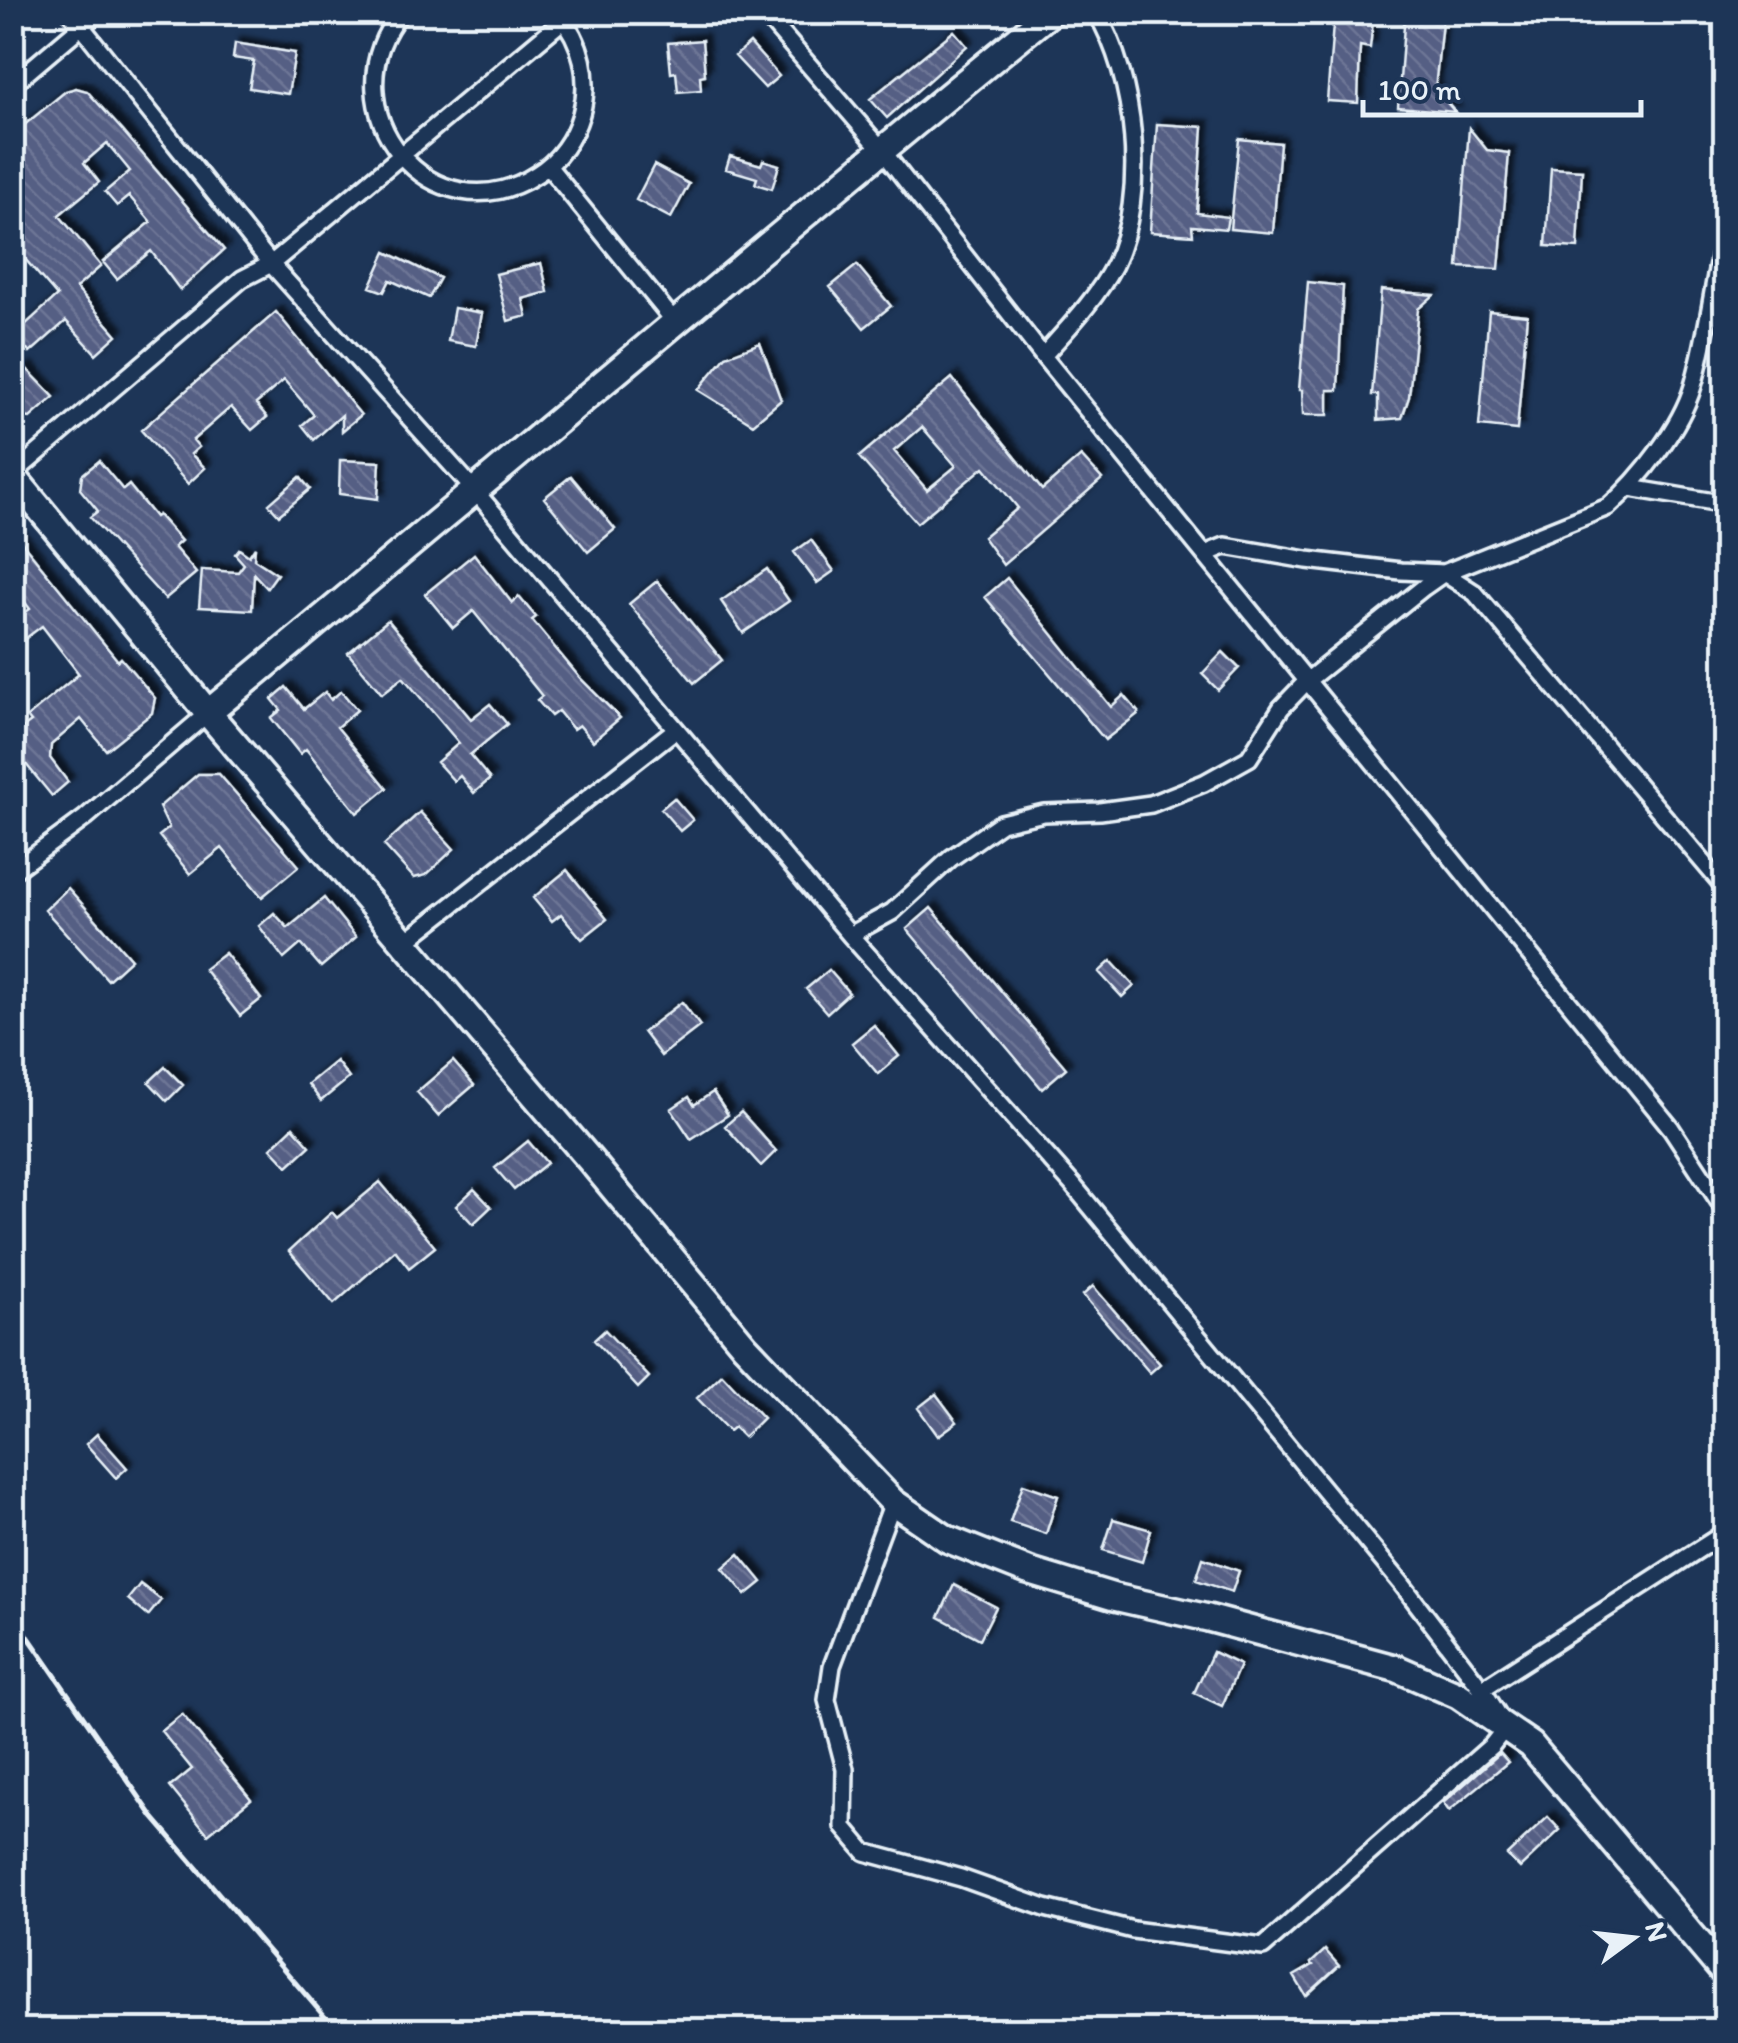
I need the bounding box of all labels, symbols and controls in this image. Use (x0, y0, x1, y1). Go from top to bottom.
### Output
scale bar (1363, 55, 1640, 117)
text: 100 m (1378, 71, 1461, 108)
north arrow (1583, 1888, 1683, 1988)
text: N (1638, 1918, 1676, 1945)

